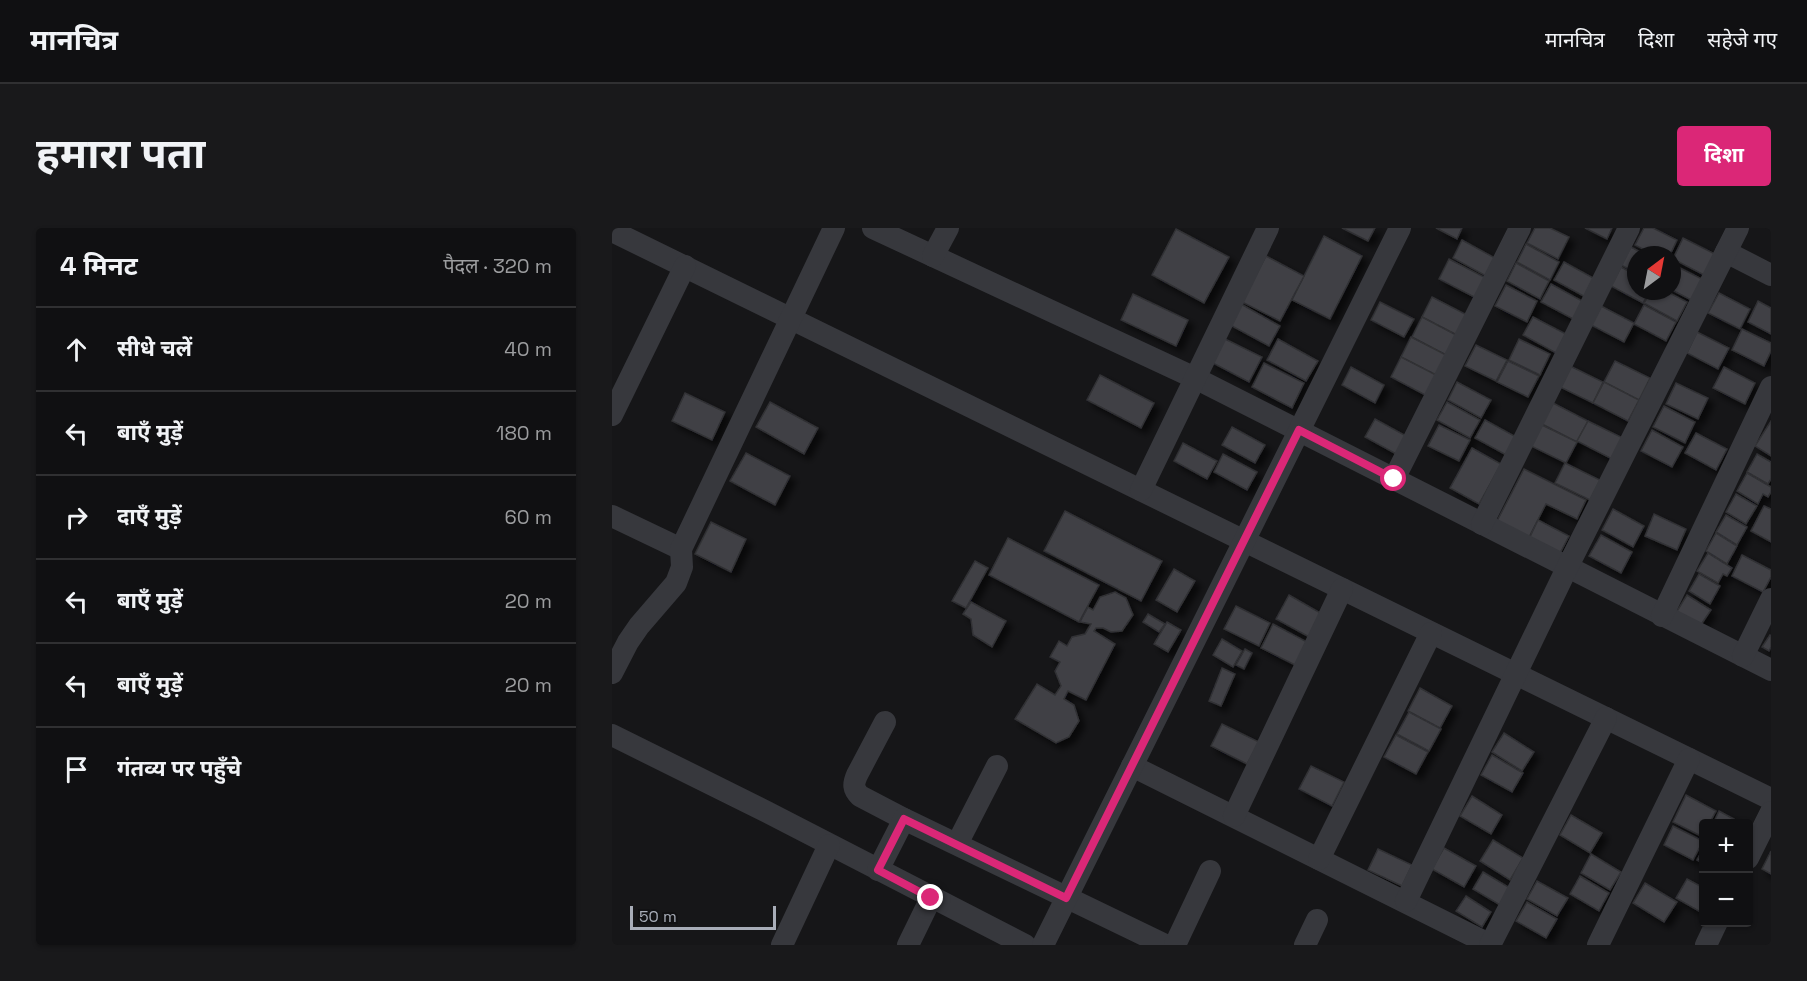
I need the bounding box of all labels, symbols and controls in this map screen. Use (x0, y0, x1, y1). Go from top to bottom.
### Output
text: मानचित्र (30, 22, 118, 58)
text: मानचित्र (1545, 26, 1605, 53)
text: दिशा (1638, 26, 1674, 53)
text: सहेजे गए (1707, 26, 1777, 53)
button: दिशा (1677, 126, 1771, 186)
text: हमारा पता (36, 127, 205, 180)
north arrow (1627, 246, 1681, 300)
text: 4 मिनट (60, 249, 138, 283)
text: पैदल · 320 m (443, 253, 552, 279)
icon: ahead (60, 333, 93, 366)
text: सीधे चलें (117, 334, 192, 362)
text: 40 m (504, 336, 552, 362)
icon: left (60, 417, 93, 450)
text: बाएँ मुड़ें (117, 418, 183, 446)
text: 180 m (496, 420, 552, 446)
route start (1380, 465, 1406, 491)
icon: right (60, 501, 93, 534)
text: दाएँ मुड़ें (117, 502, 182, 530)
text: 60 m (505, 504, 552, 530)
icon: left (60, 585, 93, 618)
text: बाएँ मुड़ें (117, 586, 183, 614)
text: 20 m (505, 588, 552, 614)
icon: left (60, 669, 93, 702)
text: बाएँ मुड़ें (117, 670, 183, 698)
text: 20 m (505, 672, 552, 698)
icon: arrive (60, 753, 93, 786)
text: गंतव्य पर पहुँचे (117, 754, 241, 782)
map controls (1699, 819, 1753, 927)
button: + (1699, 819, 1753, 873)
button: − (1699, 873, 1753, 927)
route end (917, 884, 943, 910)
scale bar (630, 903, 776, 930)
text: 50 m (639, 906, 677, 927)

